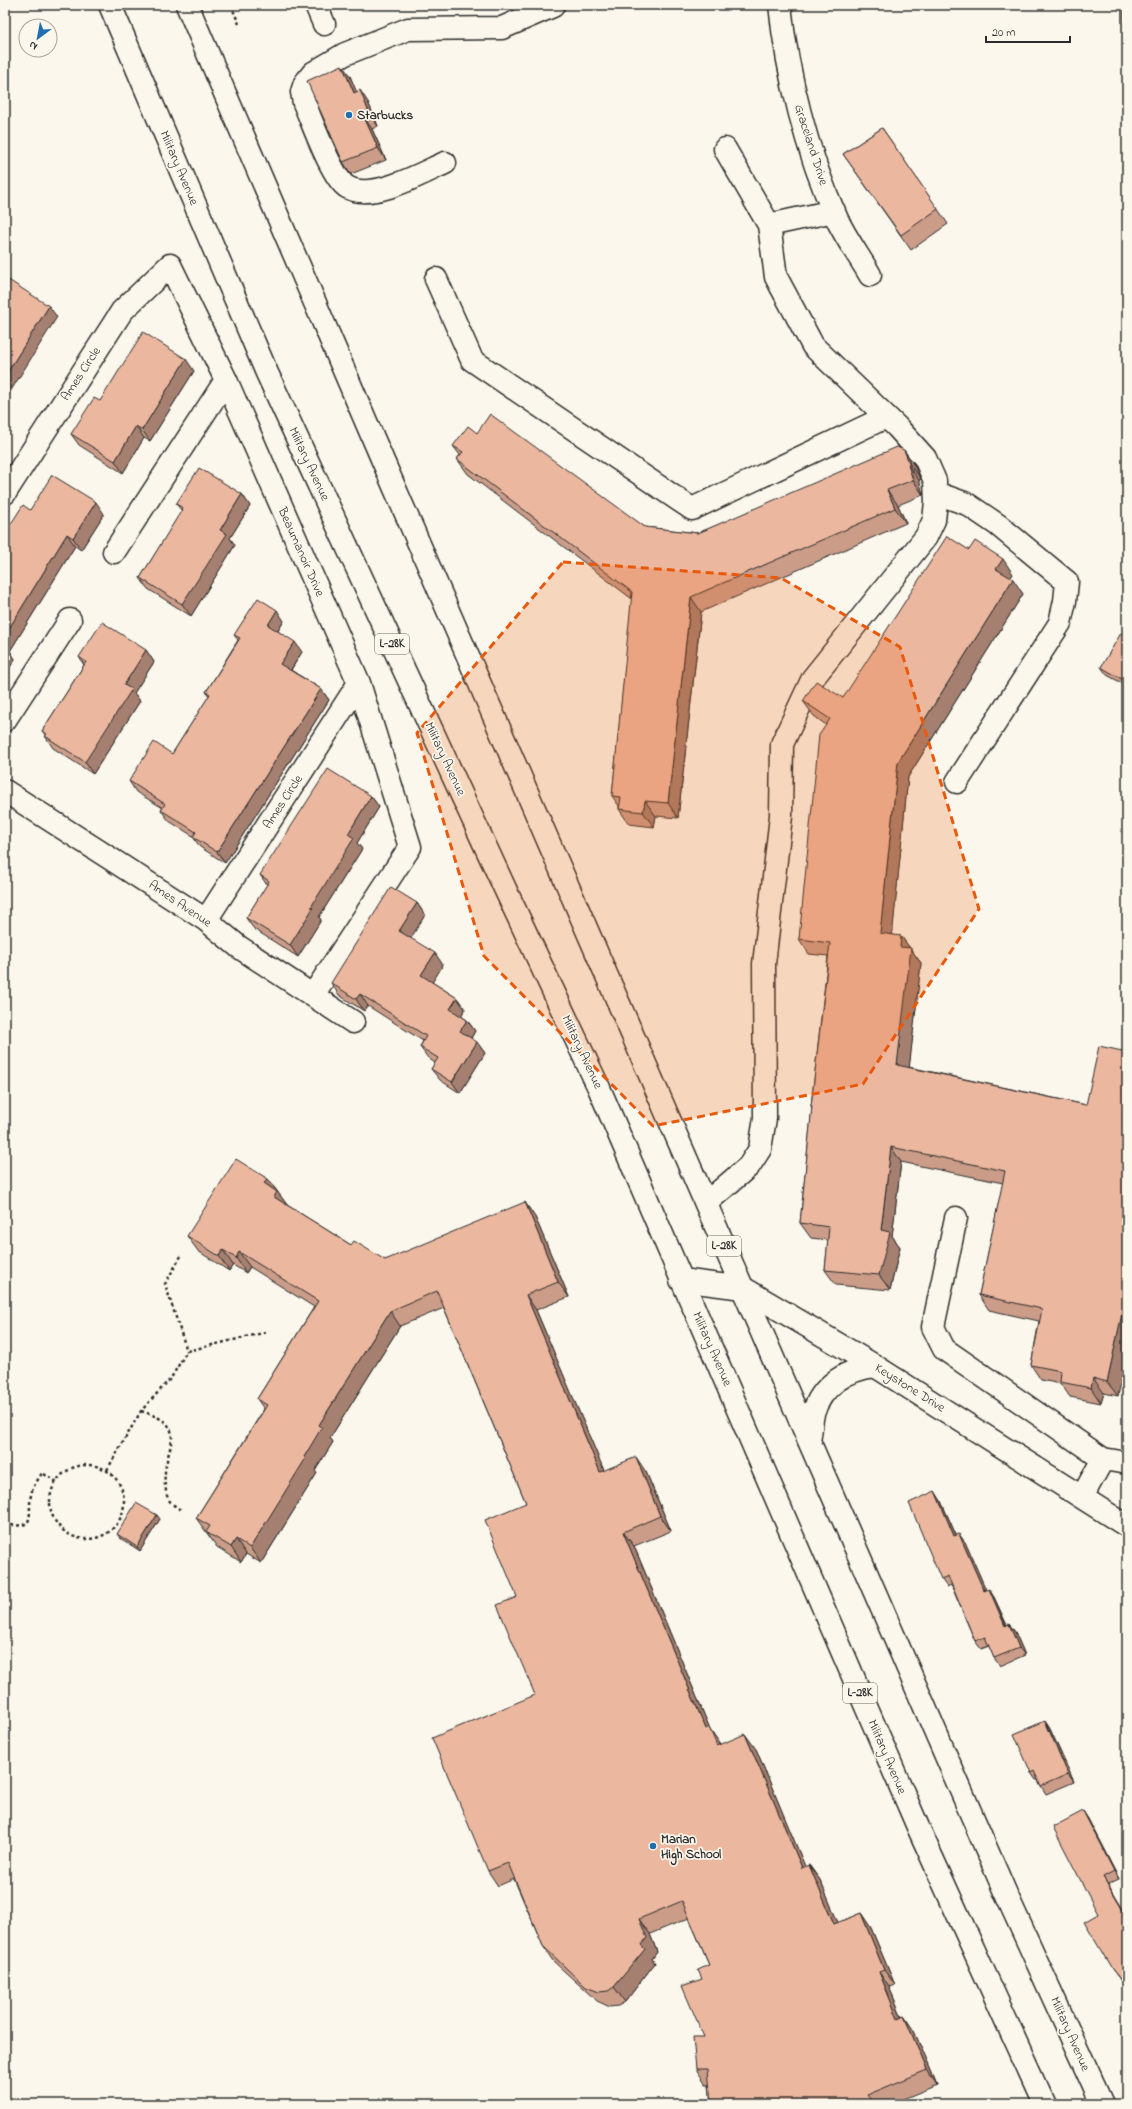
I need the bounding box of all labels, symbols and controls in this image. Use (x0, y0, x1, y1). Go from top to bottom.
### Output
north arrow (18, 18, 58, 58)
scale bar (986, 18, 1070, 44)
text: 20 m (992, 24, 1015, 42)
text: N (26, 37, 41, 54)
street label: Graceland Drive (789, 102, 833, 188)
place label: Starbucks (357, 106, 413, 125)
marker: Starbucks (344, 110, 354, 120)
street label: Military Avenue (154, 128, 203, 209)
street label: Ames Circle (56, 343, 106, 405)
street label: Military Avenue (283, 424, 334, 505)
street label: Beaumanoir Drive (272, 503, 329, 600)
road number: L-28K (375, 634, 409, 654)
street label: Military Avenue (419, 719, 470, 800)
street label: Ames Circle (258, 771, 308, 833)
street label: Ames Avenue (145, 876, 216, 932)
street label: Military Avenue (556, 1012, 607, 1093)
road number: L-28K (707, 1236, 741, 1256)
street label: Military Avenue (686, 1309, 737, 1390)
street label: Keystone Drive (871, 1359, 949, 1418)
road number: L-28K (843, 1683, 877, 1703)
street label: Military Avenue (862, 1717, 911, 1798)
place label: Marian High School (661, 1830, 721, 1866)
marker: Marian High School (648, 1841, 658, 1851)
street label: Military Avenue (1044, 1994, 1095, 2075)

